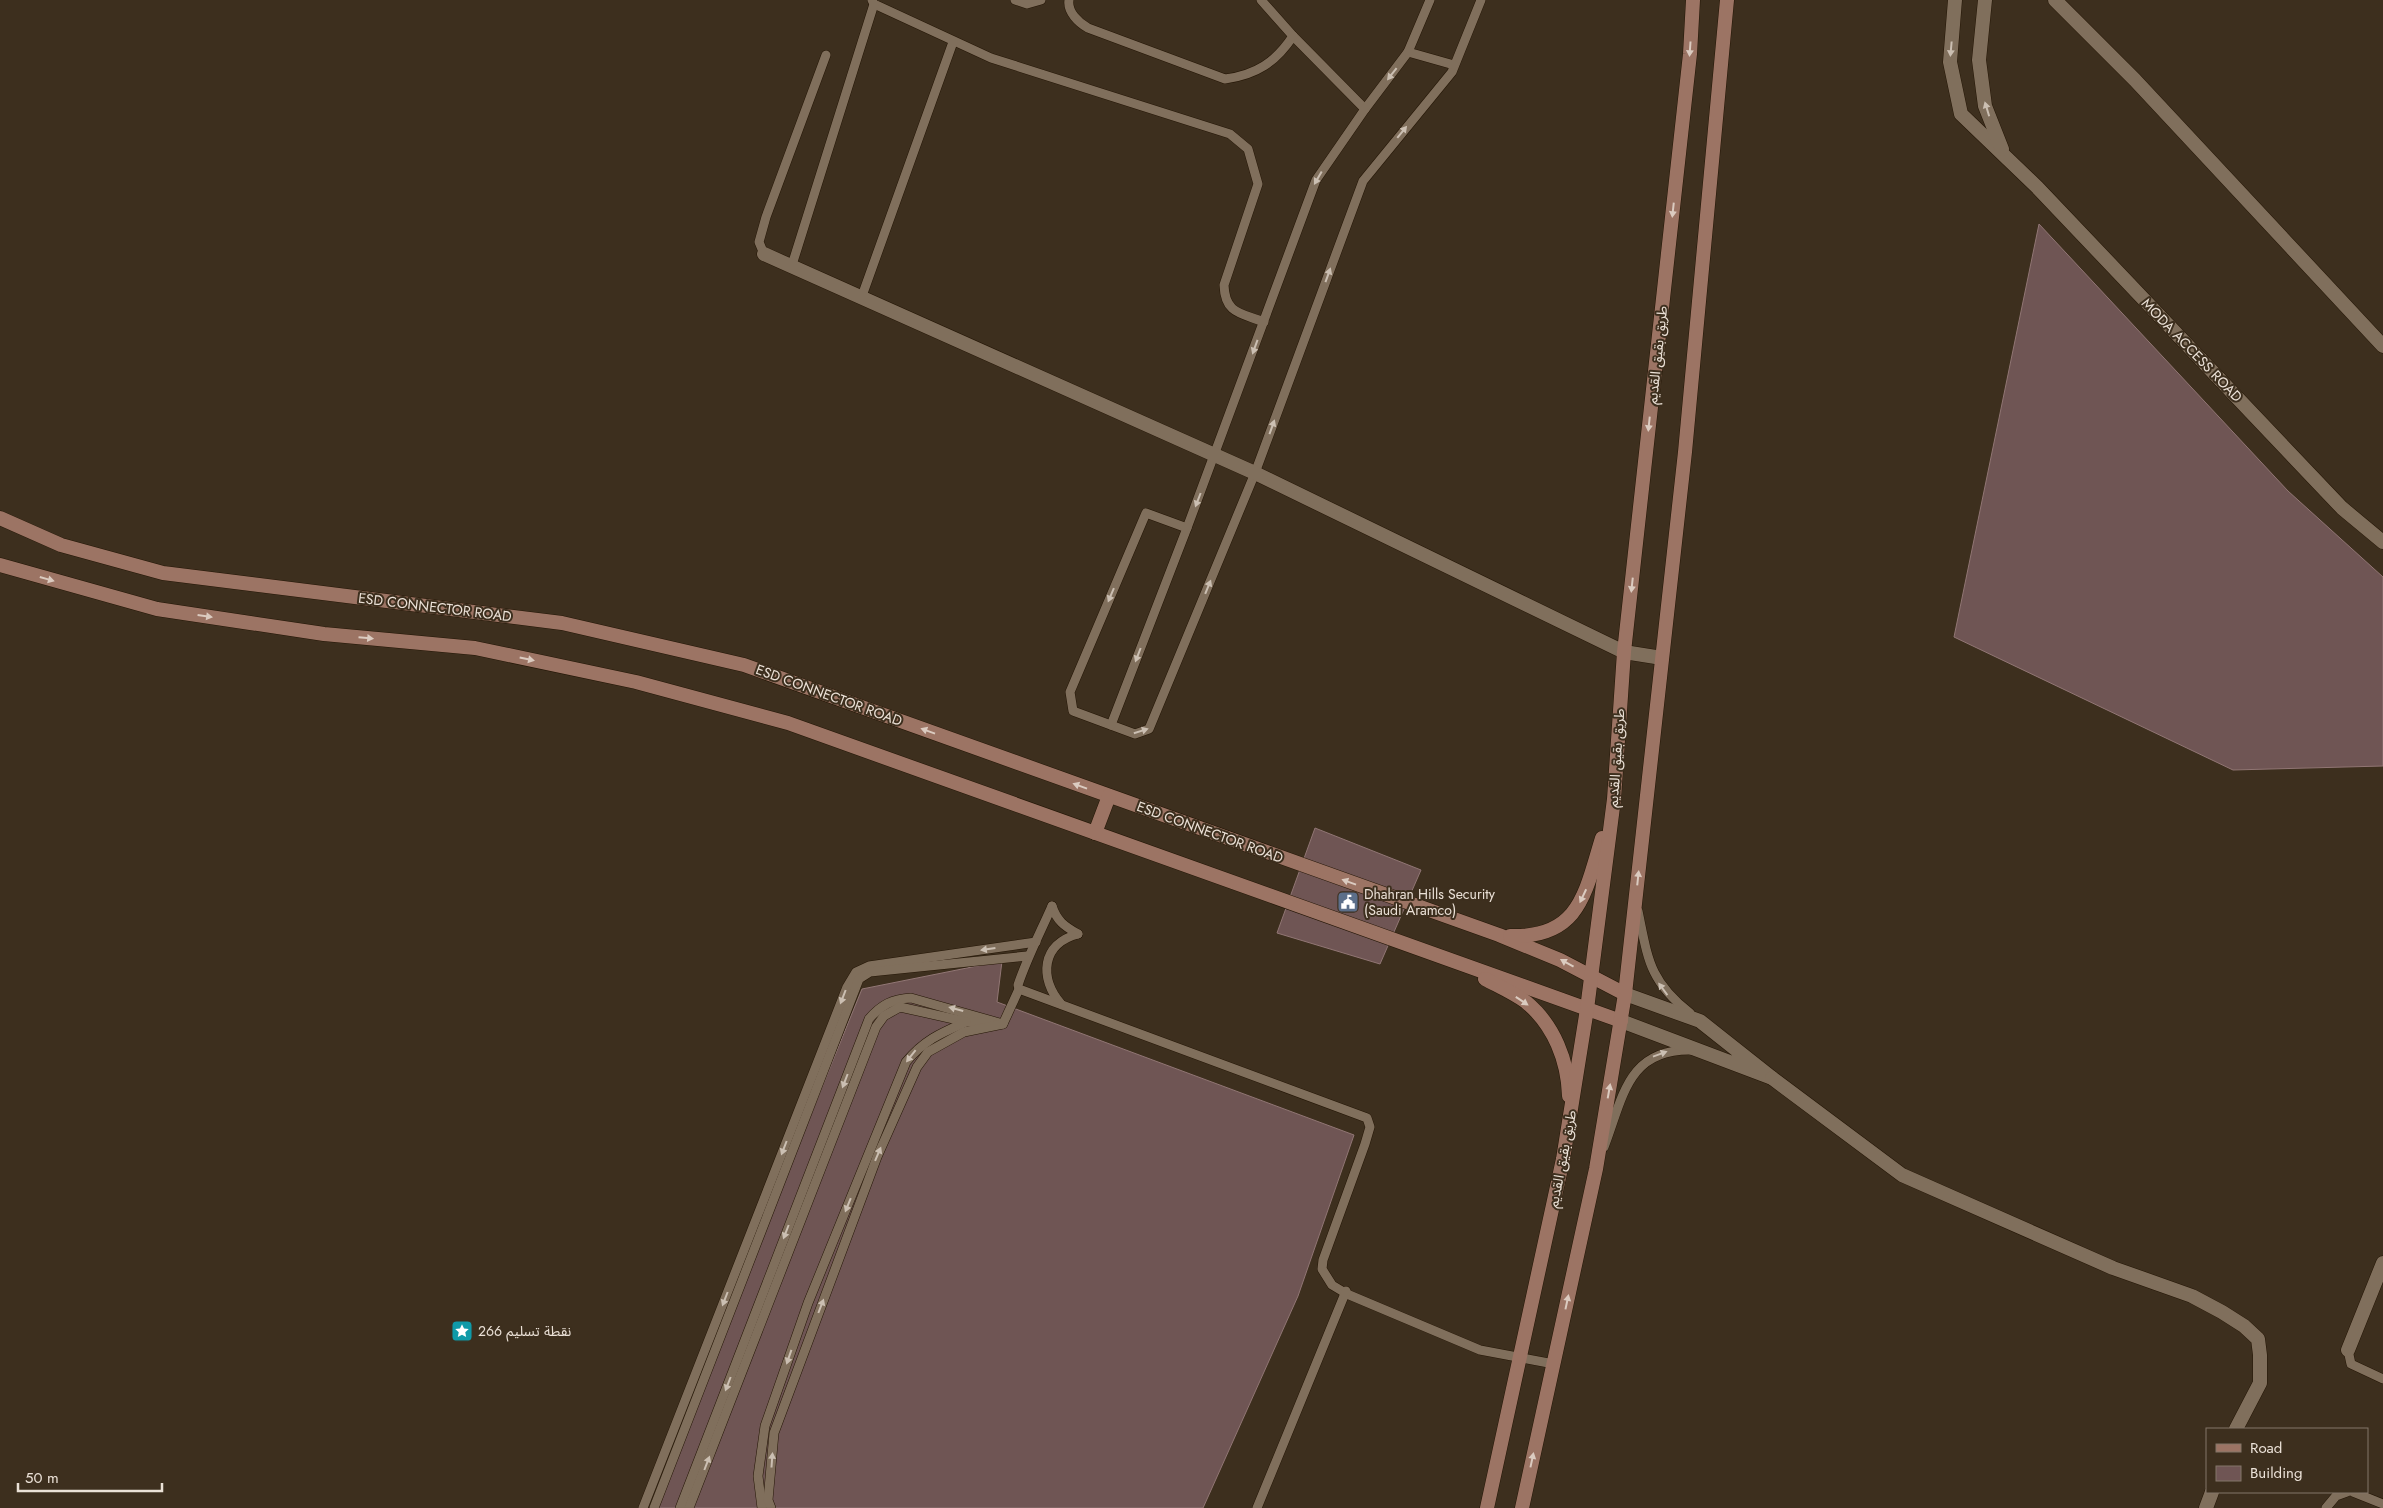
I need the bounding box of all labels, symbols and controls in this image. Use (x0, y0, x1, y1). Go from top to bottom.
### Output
one-way arrow (1686, 41, 1694, 57)
one-way arrow (1947, 41, 1955, 57)
one-way arrow (1387, 67, 1397, 81)
one-way arrow (1982, 101, 1990, 116)
one-way arrow (1397, 126, 1408, 139)
one-way arrow (1314, 172, 1323, 185)
one-way arrow (1669, 203, 1677, 219)
one-way arrow (1324, 267, 1332, 282)
street label: MODA ACCESS ROAD (2137, 294, 2247, 406)
street label: طريق بقيق القديم (1642, 305, 1673, 405)
one-way arrow (1251, 339, 1258, 354)
one-way arrow (1645, 416, 1653, 432)
one-way arrow (1268, 419, 1276, 434)
one-way arrow (1193, 493, 1201, 507)
one-way arrow (40, 575, 55, 583)
one-way arrow (1628, 578, 1636, 594)
one-way arrow (1204, 579, 1212, 594)
street label: ESD CONNECTOR ROAD (357, 588, 513, 626)
one-way arrow (1106, 588, 1114, 602)
one-way arrow (197, 613, 213, 621)
one-way arrow (358, 634, 374, 642)
one-way arrow (1134, 648, 1142, 663)
one-way arrow (519, 655, 535, 663)
street label: ESD CONNECTOR ROAD (753, 659, 905, 731)
street label: طريق بقيق القديم (1603, 708, 1630, 808)
one-way arrow (920, 727, 935, 734)
one-way arrow (1134, 727, 1149, 735)
one-way arrow (1073, 782, 1088, 789)
street label: ESD CONNECTOR ROAD (1134, 796, 1286, 868)
one-way arrow (1634, 870, 1642, 886)
one-way arrow (1341, 878, 1356, 886)
place label: Dhahran Hills Security (Saudi Aramco) (1364, 884, 1496, 920)
one-way arrow (1579, 888, 1588, 903)
public building icon: Dhahran Hills Security (Saudi Aramco) (1336, 890, 1360, 914)
one-way arrow (980, 945, 996, 953)
one-way arrow (1559, 959, 1574, 967)
one-way arrow (1658, 982, 1668, 996)
one-way arrow (839, 989, 846, 1004)
one-way arrow (1515, 996, 1529, 1005)
one-way arrow (948, 1005, 963, 1013)
one-way arrow (906, 1049, 916, 1063)
one-way arrow (1653, 1050, 1668, 1057)
one-way arrow (841, 1073, 848, 1088)
one-way arrow (1606, 1082, 1614, 1098)
street label: طريق بقيق القديم (1543, 1108, 1582, 1210)
one-way arrow (780, 1141, 788, 1156)
one-way arrow (875, 1147, 883, 1161)
one-way arrow (843, 1198, 851, 1212)
one-way arrow (782, 1225, 790, 1240)
one-way arrow (721, 1292, 729, 1307)
one-way arrow (1563, 1294, 1571, 1309)
one-way arrow (817, 1298, 825, 1313)
place icon: نقطة تسليم 266 (450, 1319, 474, 1343)
place label: نقطة تسليم 266 (478, 1321, 572, 1342)
one-way arrow (785, 1350, 793, 1365)
one-way arrow (723, 1377, 731, 1391)
legend (2206, 1428, 2368, 1493)
text: Road (2250, 1437, 2282, 1459)
one-way arrow (768, 1452, 776, 1468)
one-way arrow (1528, 1453, 1536, 1468)
one-way arrow (704, 1455, 711, 1470)
scale bar (18, 1460, 161, 1492)
text: Building (2250, 1462, 2302, 1484)
text: 50 m (25, 1467, 59, 1489)

